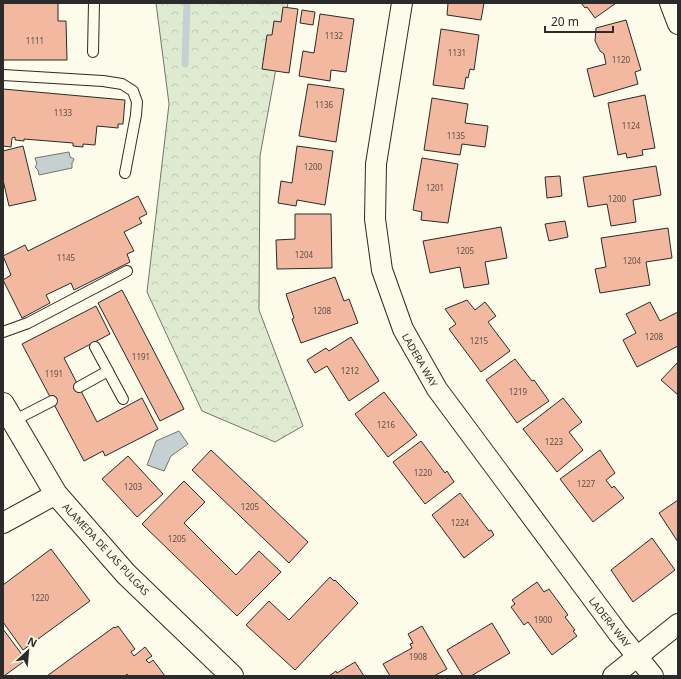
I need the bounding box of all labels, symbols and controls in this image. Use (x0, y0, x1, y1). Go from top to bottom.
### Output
scale bar (545, 8, 613, 34)
text: 20 m (551, 13, 579, 30)
house number: 1132 (325, 30, 344, 41)
house number: 1111 (26, 35, 44, 46)
house number: 1131 (448, 47, 466, 58)
house number: 1120 (612, 54, 631, 65)
house number: 1136 (315, 99, 334, 110)
house number: 1133 (54, 107, 73, 118)
house number: 1124 (622, 120, 641, 131)
house number: 1135 (447, 130, 466, 141)
house number: 1200 (304, 161, 323, 172)
house number: 1201 (426, 182, 444, 193)
house number: 1200 (608, 193, 627, 204)
house number: 1205 (456, 245, 475, 256)
house number: 1204 (295, 249, 314, 260)
house number: 1145 (57, 252, 76, 263)
house number: 1204 (623, 255, 642, 266)
house number: 1208 (313, 305, 332, 316)
street label: LADERA WAY (399, 330, 441, 390)
house number: 1208 (645, 331, 664, 342)
house number: 1215 (470, 335, 489, 346)
house number: 1191 (132, 351, 150, 362)
house number: 1212 (341, 365, 360, 376)
house number: 1191 (45, 368, 63, 379)
house number: 1219 (509, 386, 528, 397)
house number: 1216 (377, 419, 396, 430)
house number: 1223 (545, 436, 564, 447)
house number: 1220 (414, 467, 433, 478)
house number: 1227 (577, 478, 596, 489)
house number: 1203 (124, 481, 143, 492)
street label: ALAMEDA DE LAS PULGAS (59, 500, 153, 599)
house number: 1205 (241, 501, 260, 512)
house number: 1224 (451, 517, 470, 528)
house number: 1205 (168, 533, 187, 544)
house number: 1220 (31, 592, 50, 603)
street label: LADERA WAY (586, 594, 634, 650)
house number: 1900 (534, 614, 553, 625)
north arrow (8, 631, 48, 671)
text: N (25, 633, 40, 650)
house number: 1908 (409, 651, 428, 662)

